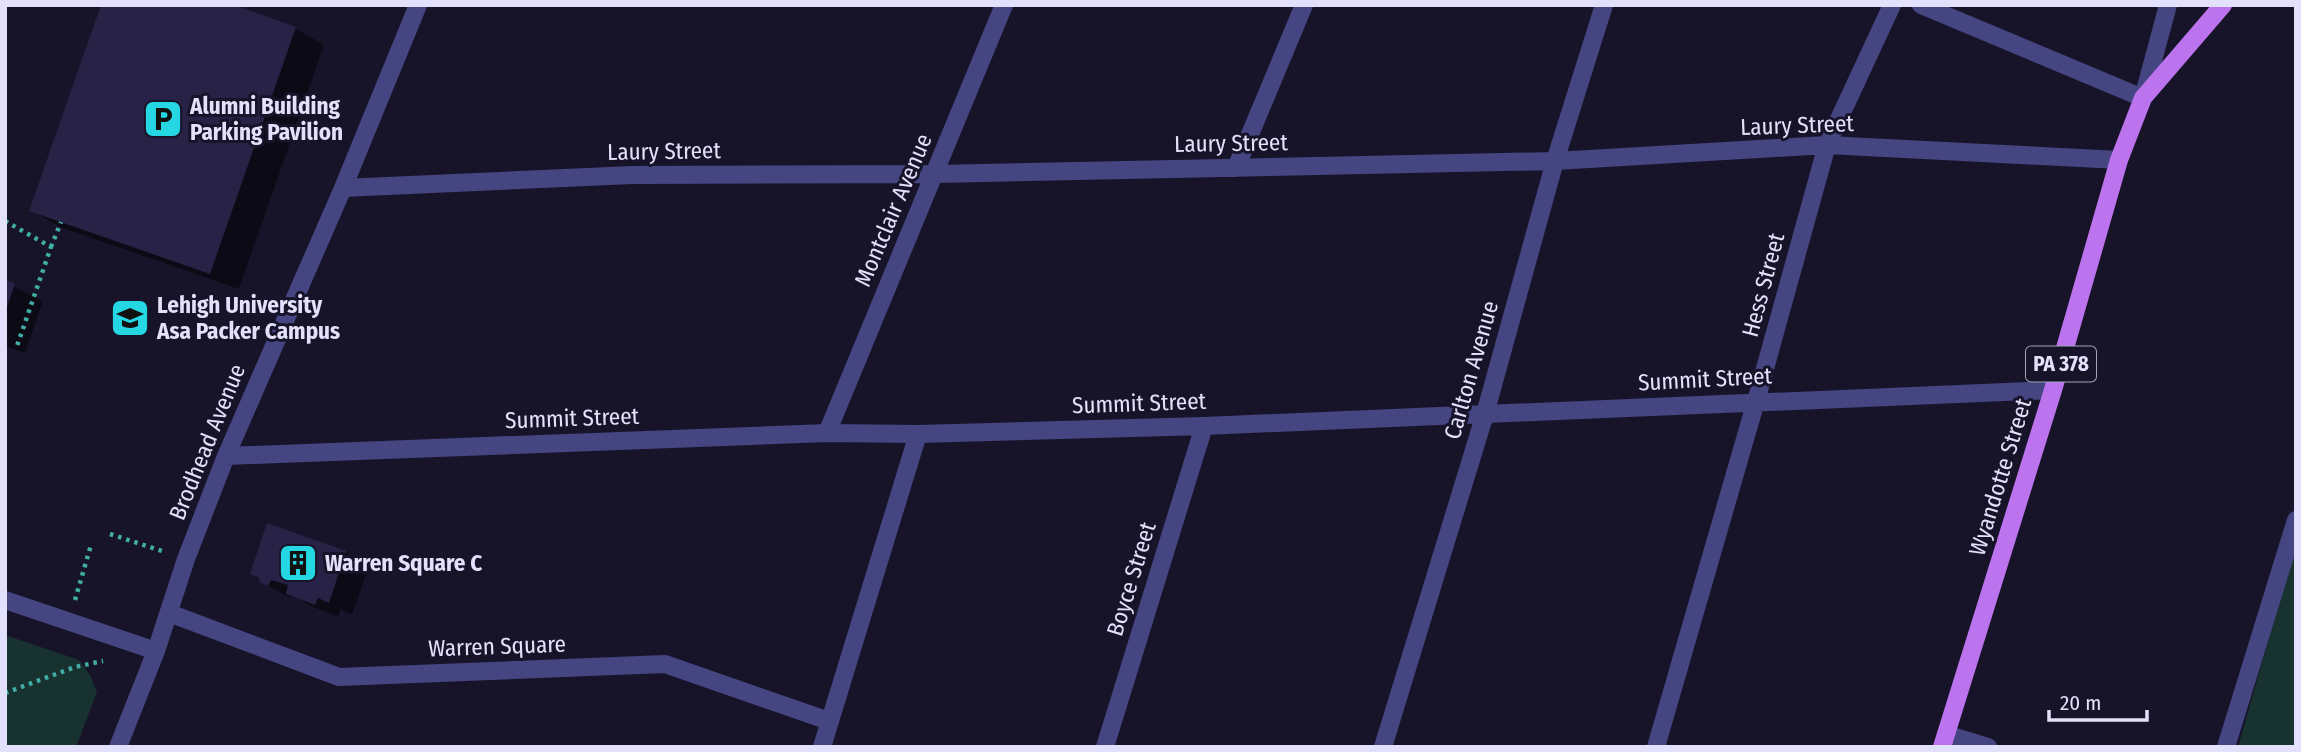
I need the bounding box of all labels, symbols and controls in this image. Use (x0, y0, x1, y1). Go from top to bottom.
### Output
place label: Alumni Building Parking Pavilion (189, 92, 343, 146)
parking icon: Alumni Building Parking Pavilion (142, 98, 184, 140)
street label: Laury Street (1740, 109, 1855, 141)
street label: Laury Street (1174, 128, 1288, 158)
street label: Montclair Avenue (848, 129, 938, 291)
street label: Laury Street (607, 136, 721, 166)
street label: Hess Street (1736, 229, 1790, 340)
place label: Lehigh University Asa Packer Campus (156, 291, 340, 345)
school or university icon: Lehigh University Asa Packer Campus (109, 297, 151, 339)
street label: Carlton Avenue (1438, 298, 1504, 442)
road number: PA 378 (2026, 346, 2096, 382)
street label: Brodhead Avenue (163, 360, 251, 524)
street label: Summit Street (1637, 361, 1773, 396)
street label: Summit Street (1072, 387, 1207, 419)
street label: Wyandotte Street (1963, 395, 2037, 559)
street label: Summit Street (505, 402, 640, 434)
street label: Boyce Street (1100, 518, 1162, 639)
building icon: Warren Square C (277, 542, 319, 584)
place label: Warren Square C (325, 549, 482, 577)
street label: Warren Square (428, 630, 566, 662)
scale bar (2049, 678, 2147, 722)
text: 20 m (2060, 690, 2101, 716)

